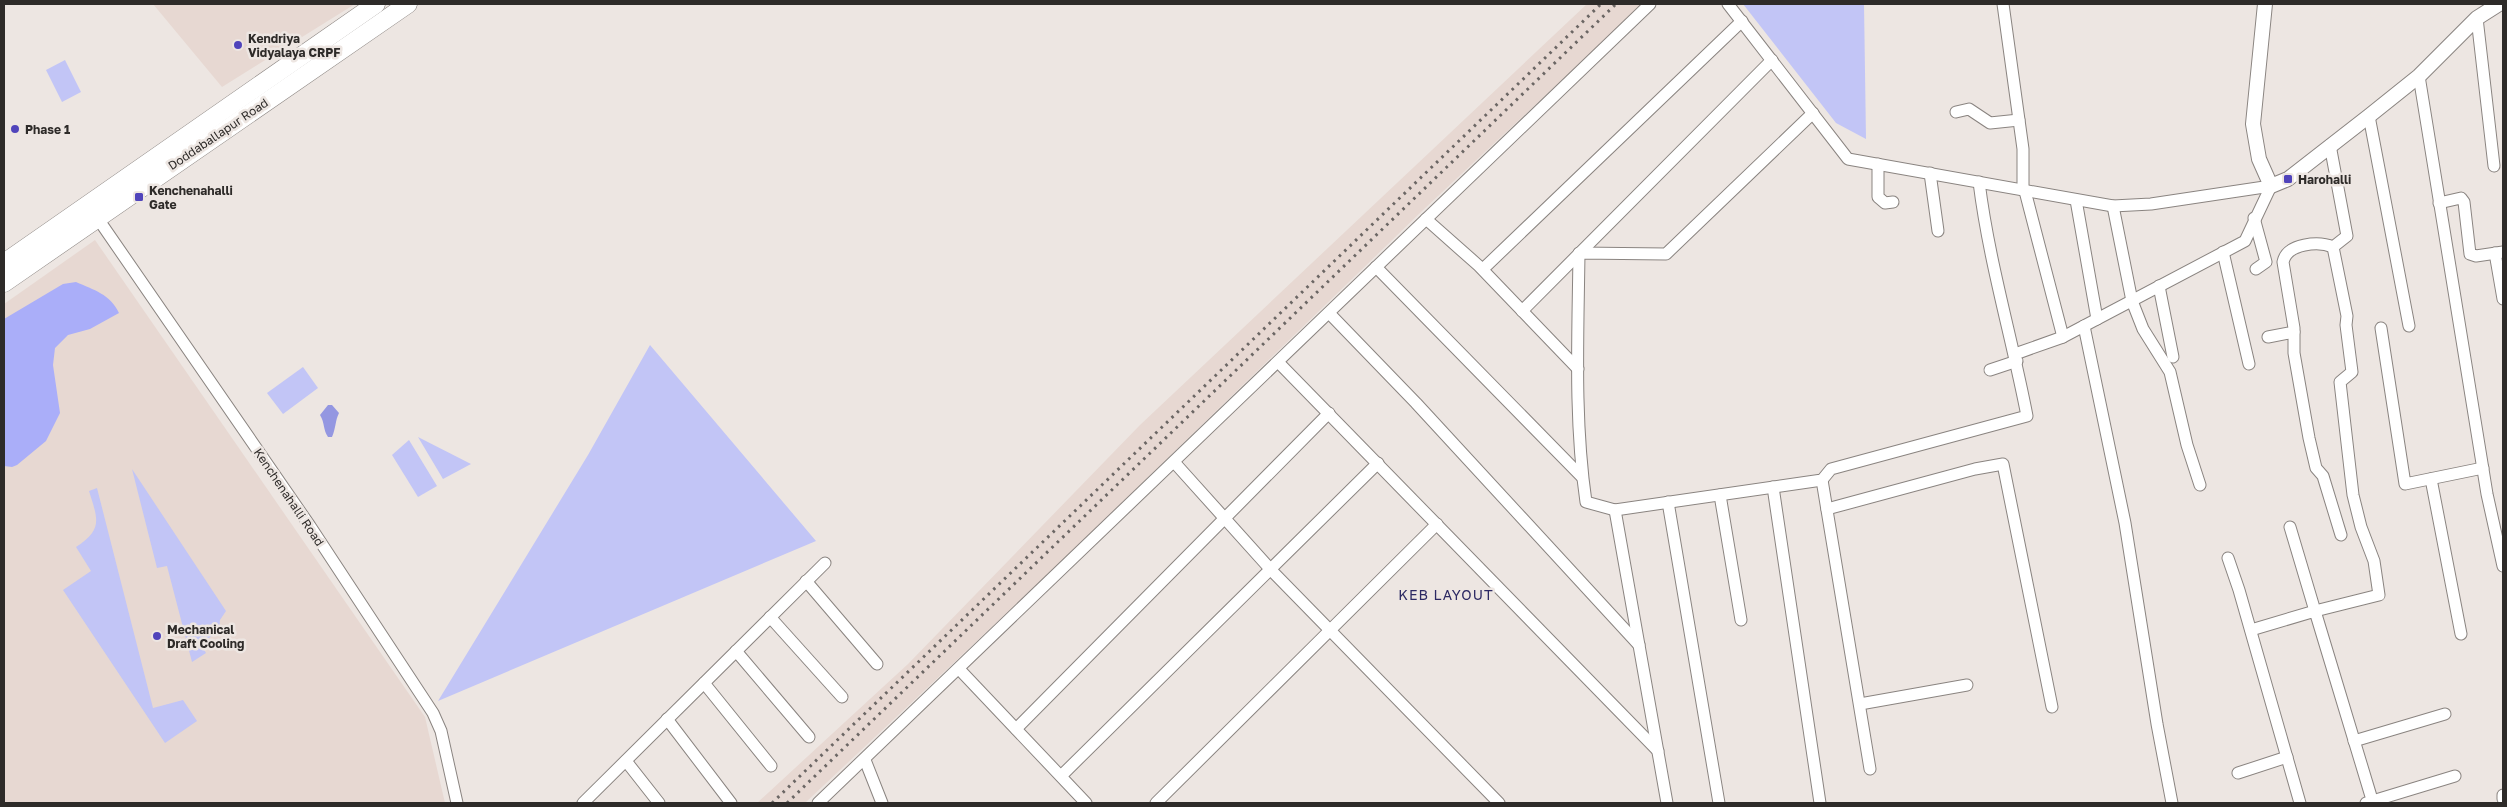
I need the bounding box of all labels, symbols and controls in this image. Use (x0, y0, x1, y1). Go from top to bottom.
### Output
place label: Kendriya Vidyalaya CRPF (248, 31, 341, 60)
marker: Kendriya Vidyalaya CRPF (232, 39, 244, 51)
street label: Doddaballapur Road (165, 95, 271, 173)
place label: Phase 1 (25, 122, 70, 137)
marker: Phase 1 (9, 123, 21, 135)
place label: Harohalli (2298, 172, 2351, 187)
marker: Harohalli (2282, 173, 2294, 185)
place label: Kenchenahalli Gate (149, 183, 233, 212)
marker: Kenchenahalli Gate (133, 191, 145, 203)
street label: Kenchenahalli Road (251, 445, 327, 549)
district label: KEB LAYOUT (1398, 586, 1494, 603)
place label: Mechanical Draft Cooling (167, 622, 244, 651)
marker: Mechanical Draft Cooling (151, 630, 163, 642)

